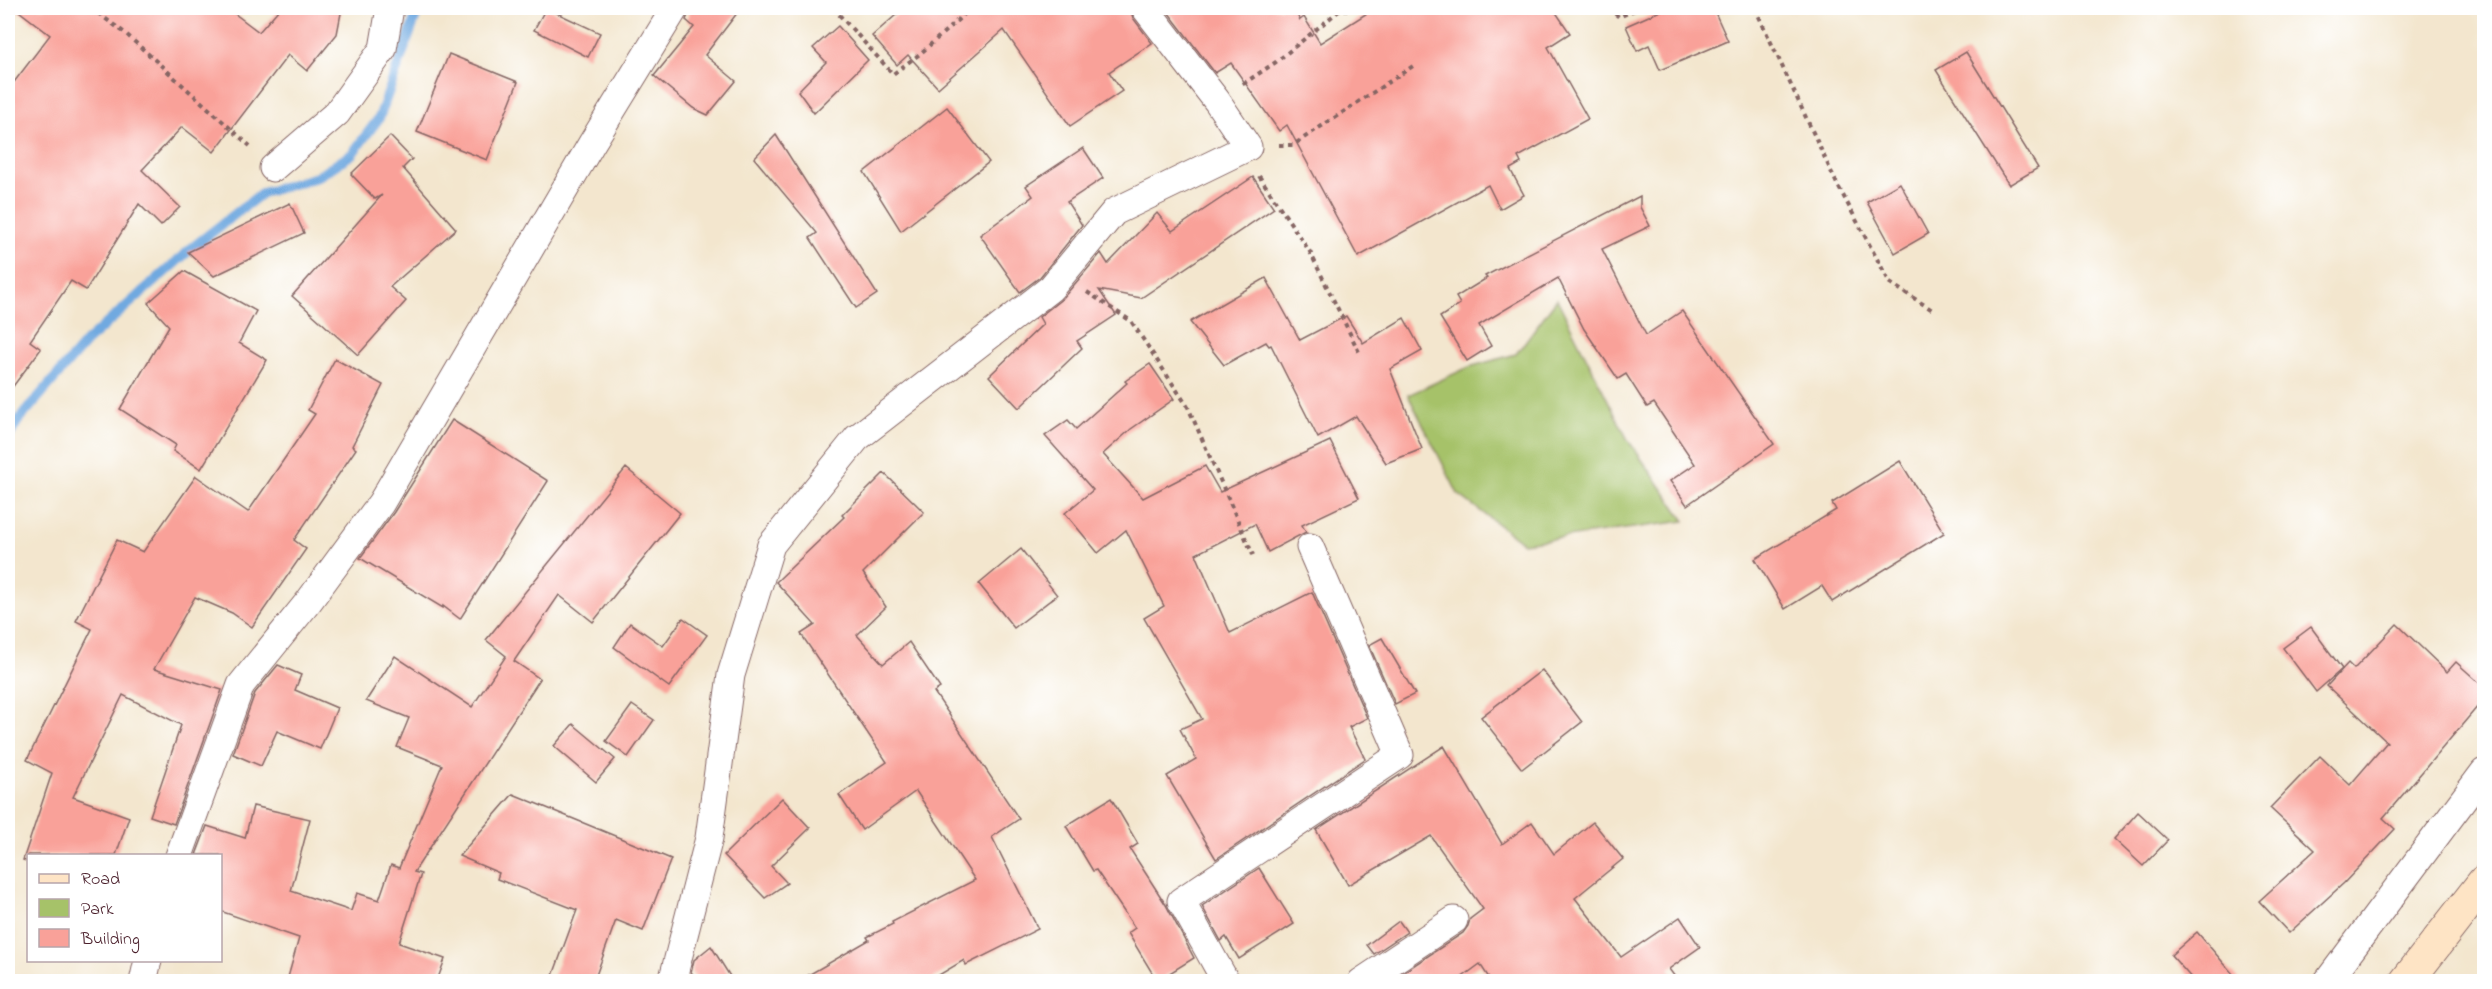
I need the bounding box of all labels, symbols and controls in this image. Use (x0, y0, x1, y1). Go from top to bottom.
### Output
legend (27, 854, 222, 962)
text: Road (81, 867, 120, 893)
text: Park (81, 897, 114, 923)
text: Building (80, 927, 140, 954)

